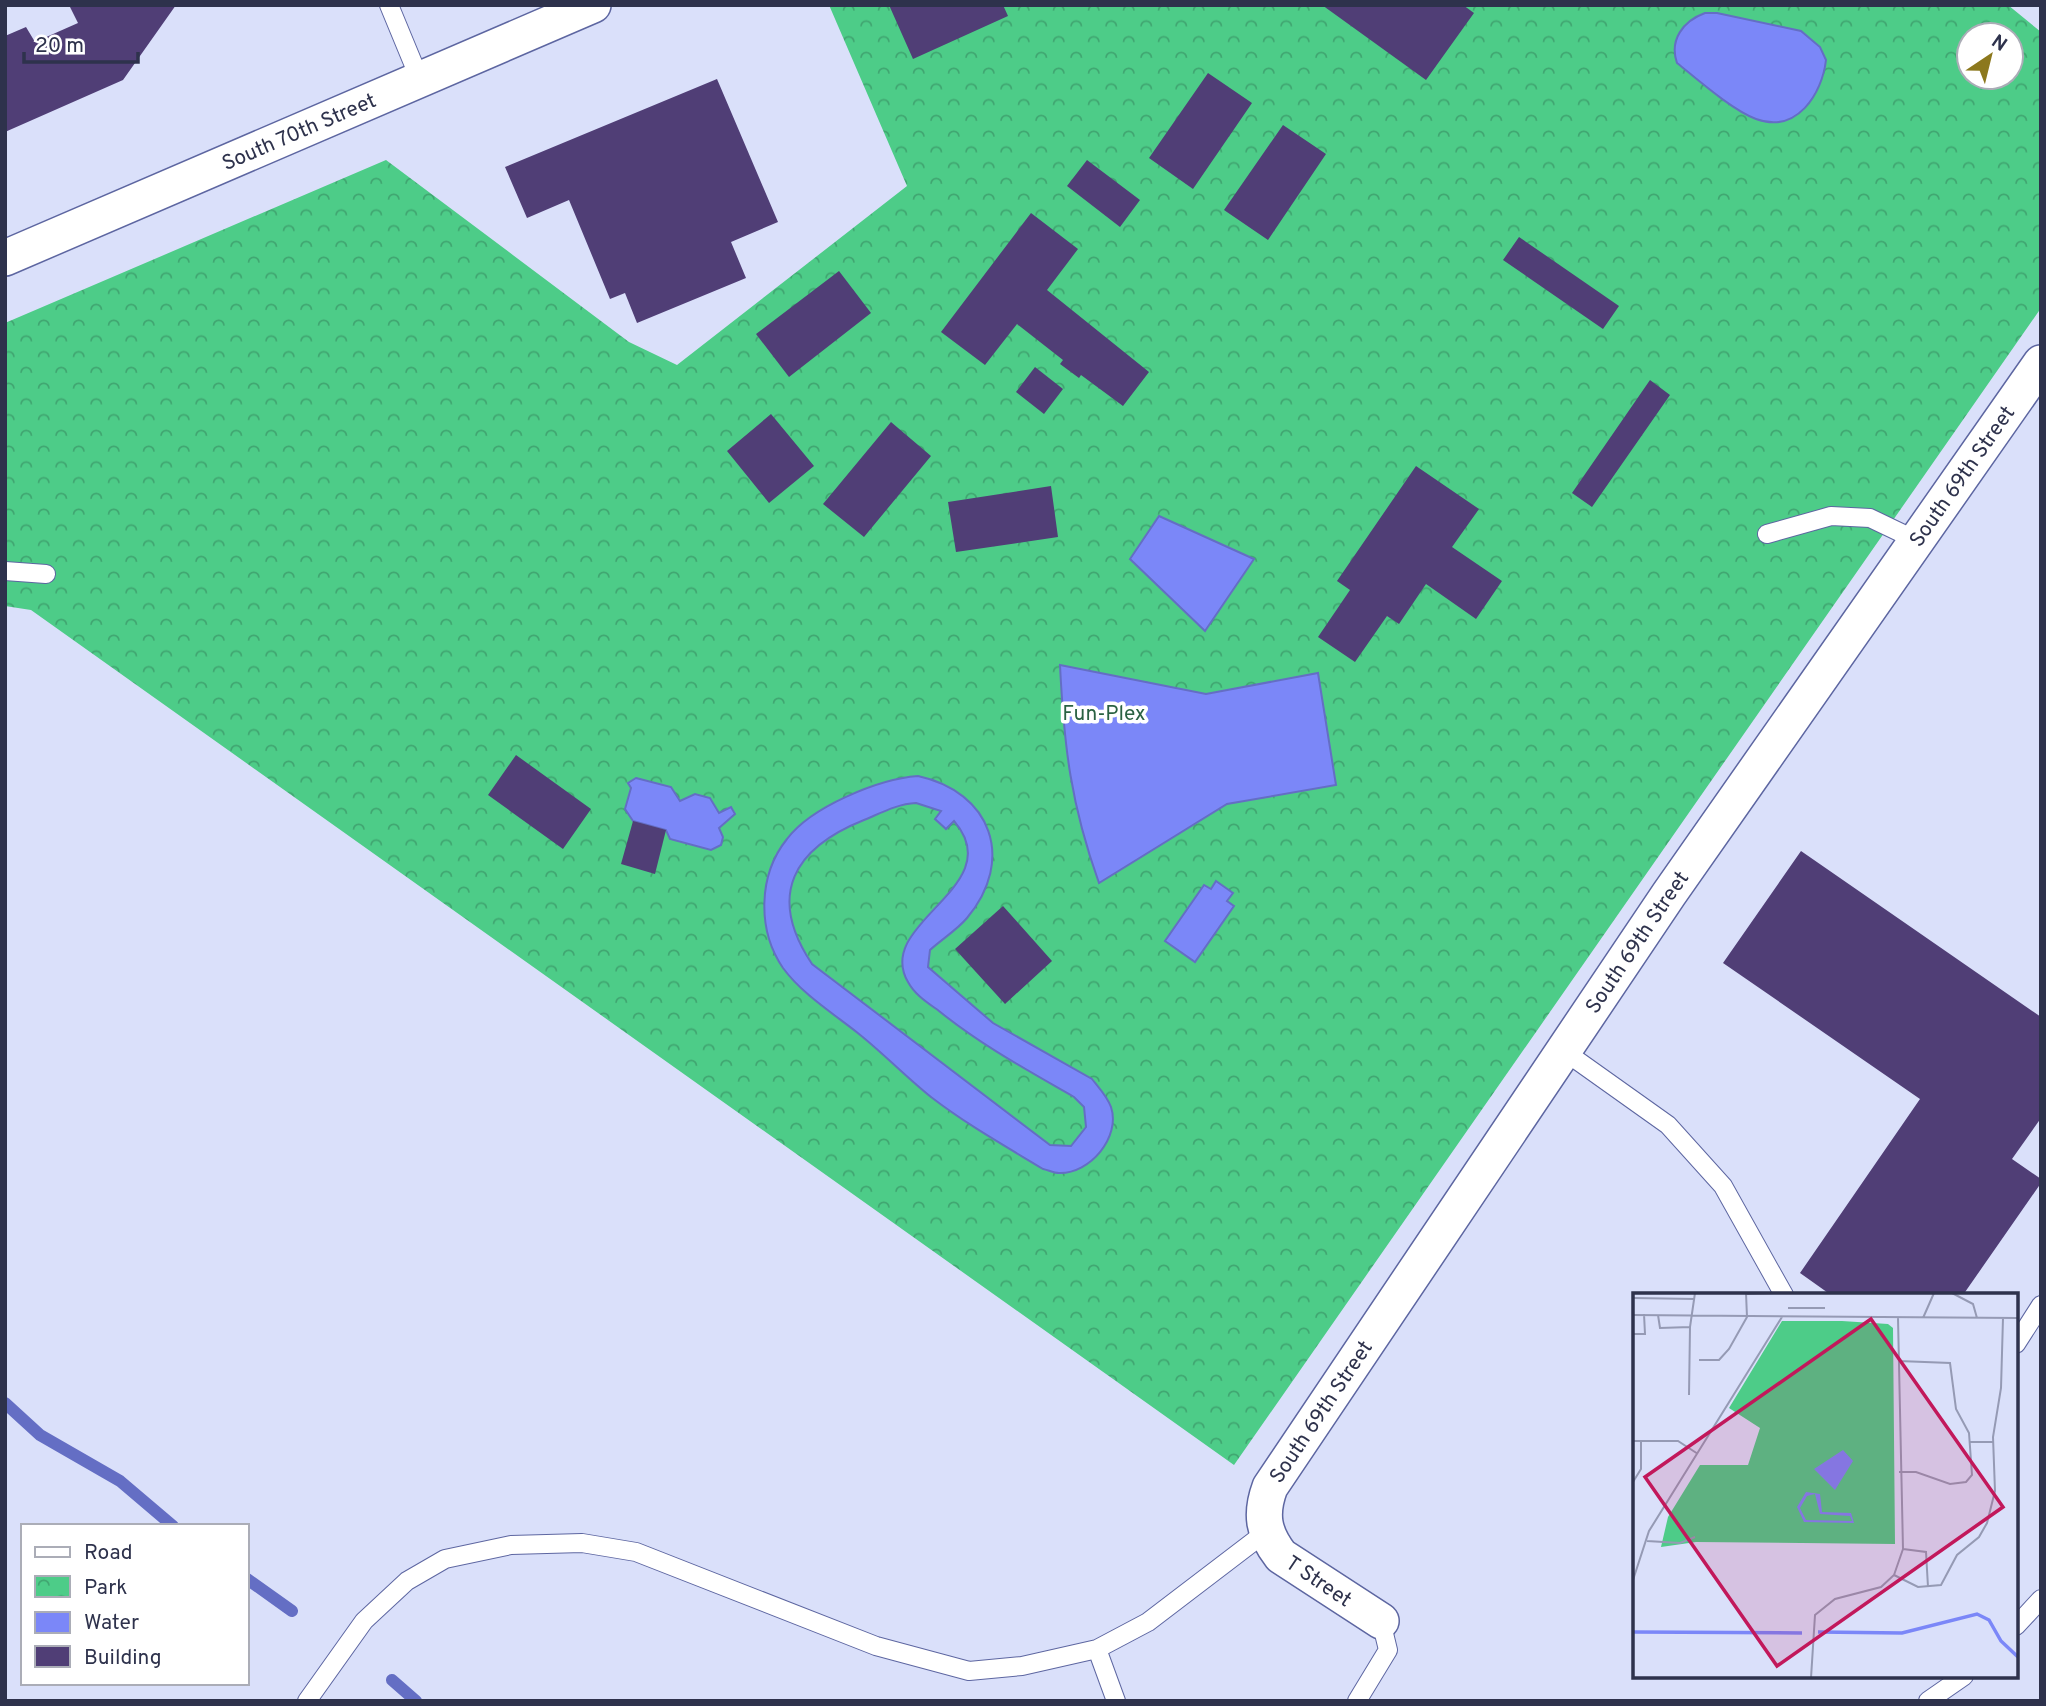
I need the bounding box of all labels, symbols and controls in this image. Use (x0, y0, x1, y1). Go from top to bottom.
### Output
scale bar (24, 21, 138, 65)
north arrow (1955, 21, 2025, 91)
text: N (1986, 30, 2011, 57)
text: 20 m (35, 33, 84, 60)
street label: South 70th Street (218, 88, 381, 178)
street label: South 69th Street (1904, 401, 2022, 553)
park label: Fun-Plex (1062, 701, 1146, 728)
street label: South 69th Street (1580, 866, 1696, 1019)
inset map (1633, 1293, 2018, 1678)
street label: South 69th Street (1264, 1336, 1380, 1489)
legend (21, 1524, 248, 1685)
text: Road (84, 1540, 133, 1567)
street label: T Street (1280, 1550, 1356, 1614)
text: Park (84, 1575, 127, 1602)
text: Water (84, 1610, 139, 1637)
text: Building (84, 1645, 162, 1672)

